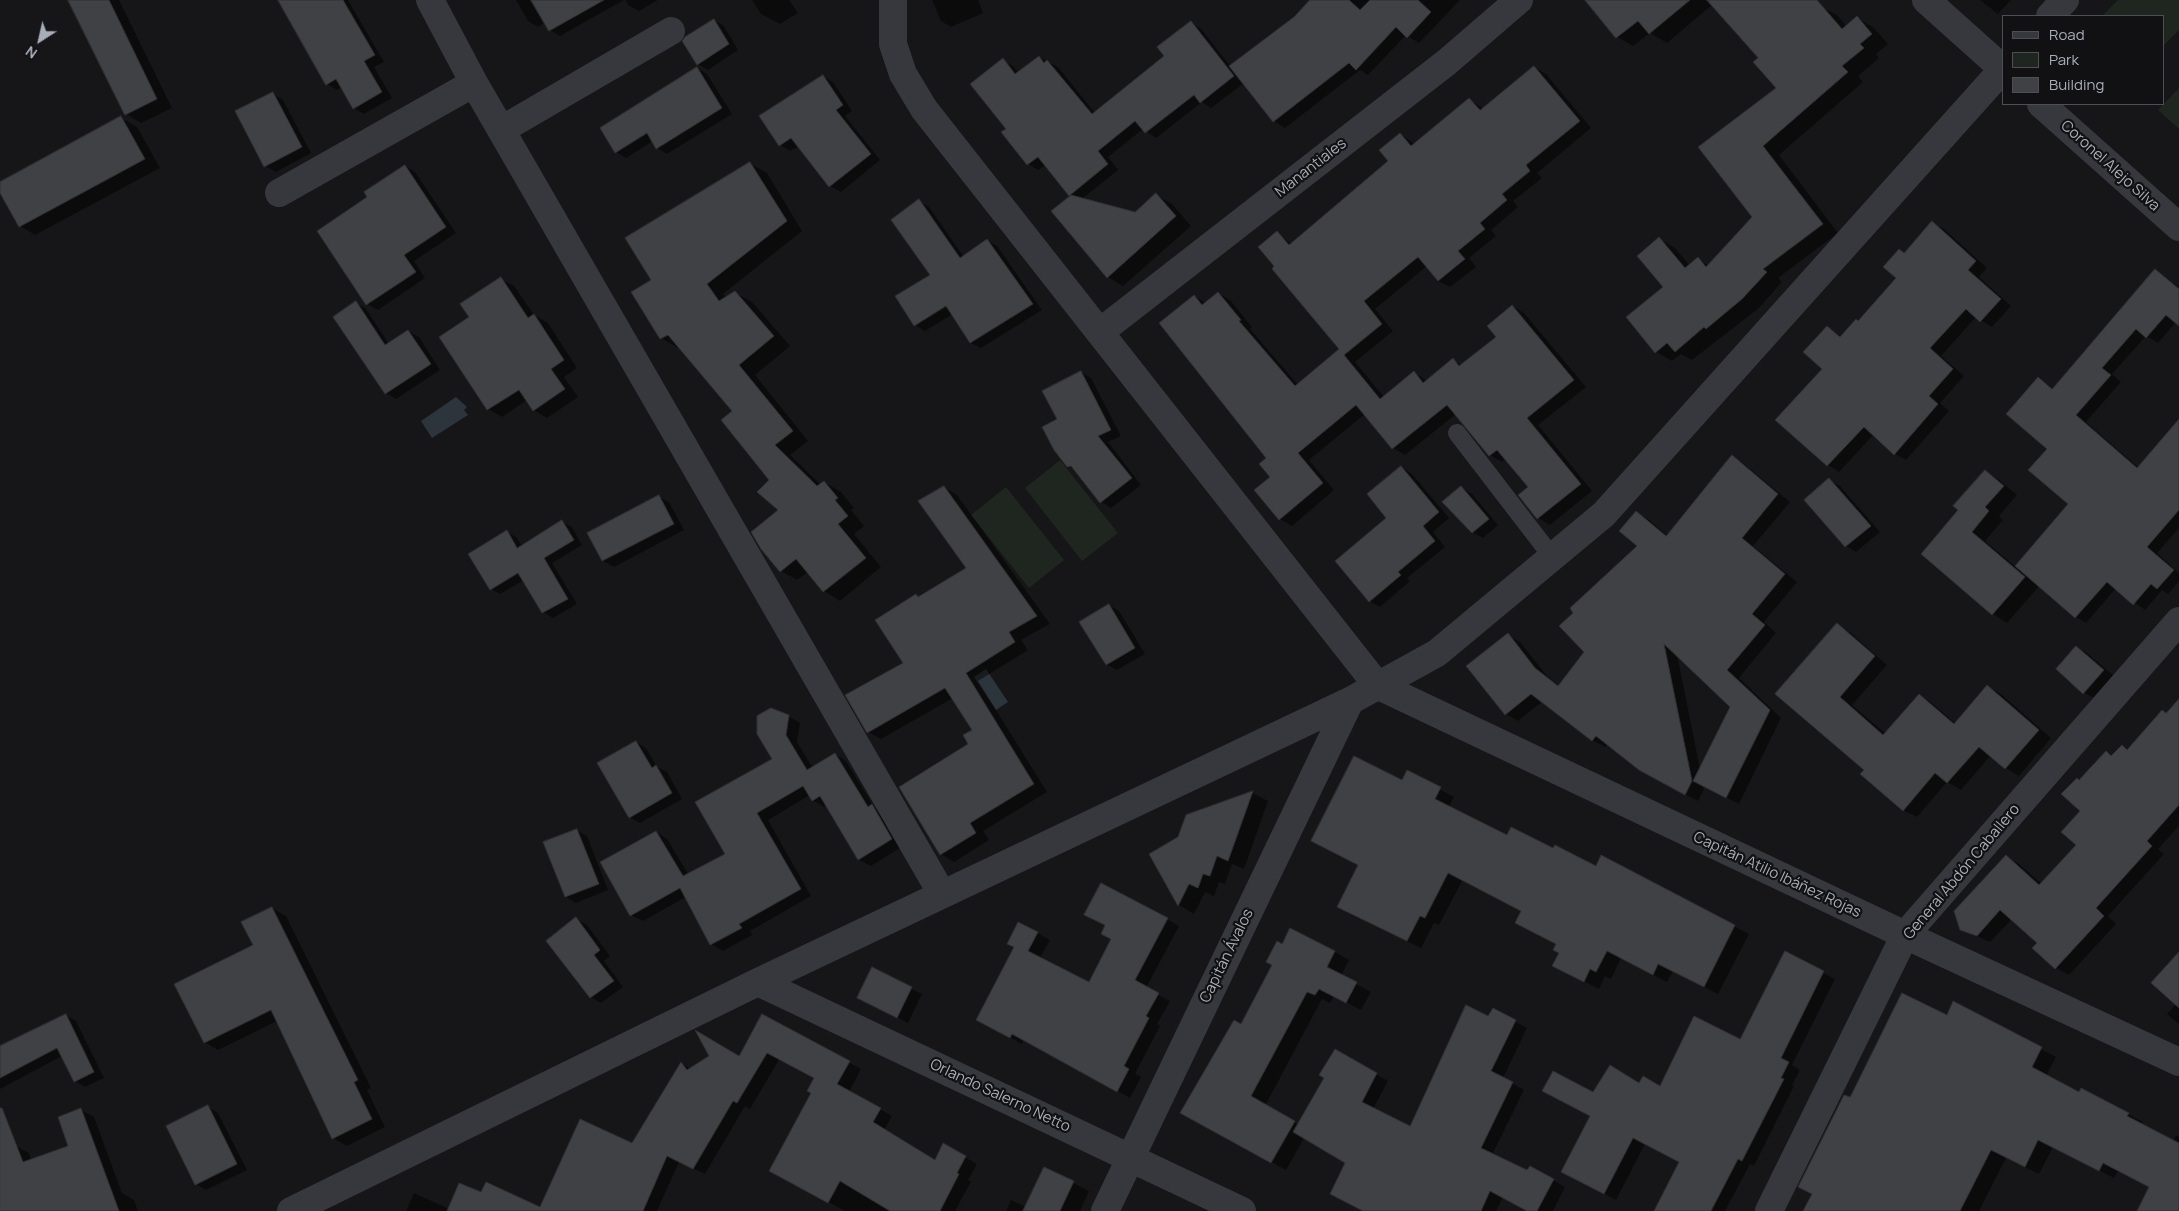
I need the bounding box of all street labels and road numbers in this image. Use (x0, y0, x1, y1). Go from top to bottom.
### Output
street label: Coronel Alejo Silva (2057, 117, 2163, 215)
street label: Manantiales (1272, 135, 1350, 201)
street label: General Abdón Caballero (1900, 801, 2024, 943)
street label: Capitán Atilio Ibáñez Rojas (1690, 828, 1864, 922)
street label: Capitán Ávalos (1196, 906, 1258, 1006)
street label: Orlando Salerno Netto (927, 1056, 1073, 1136)

